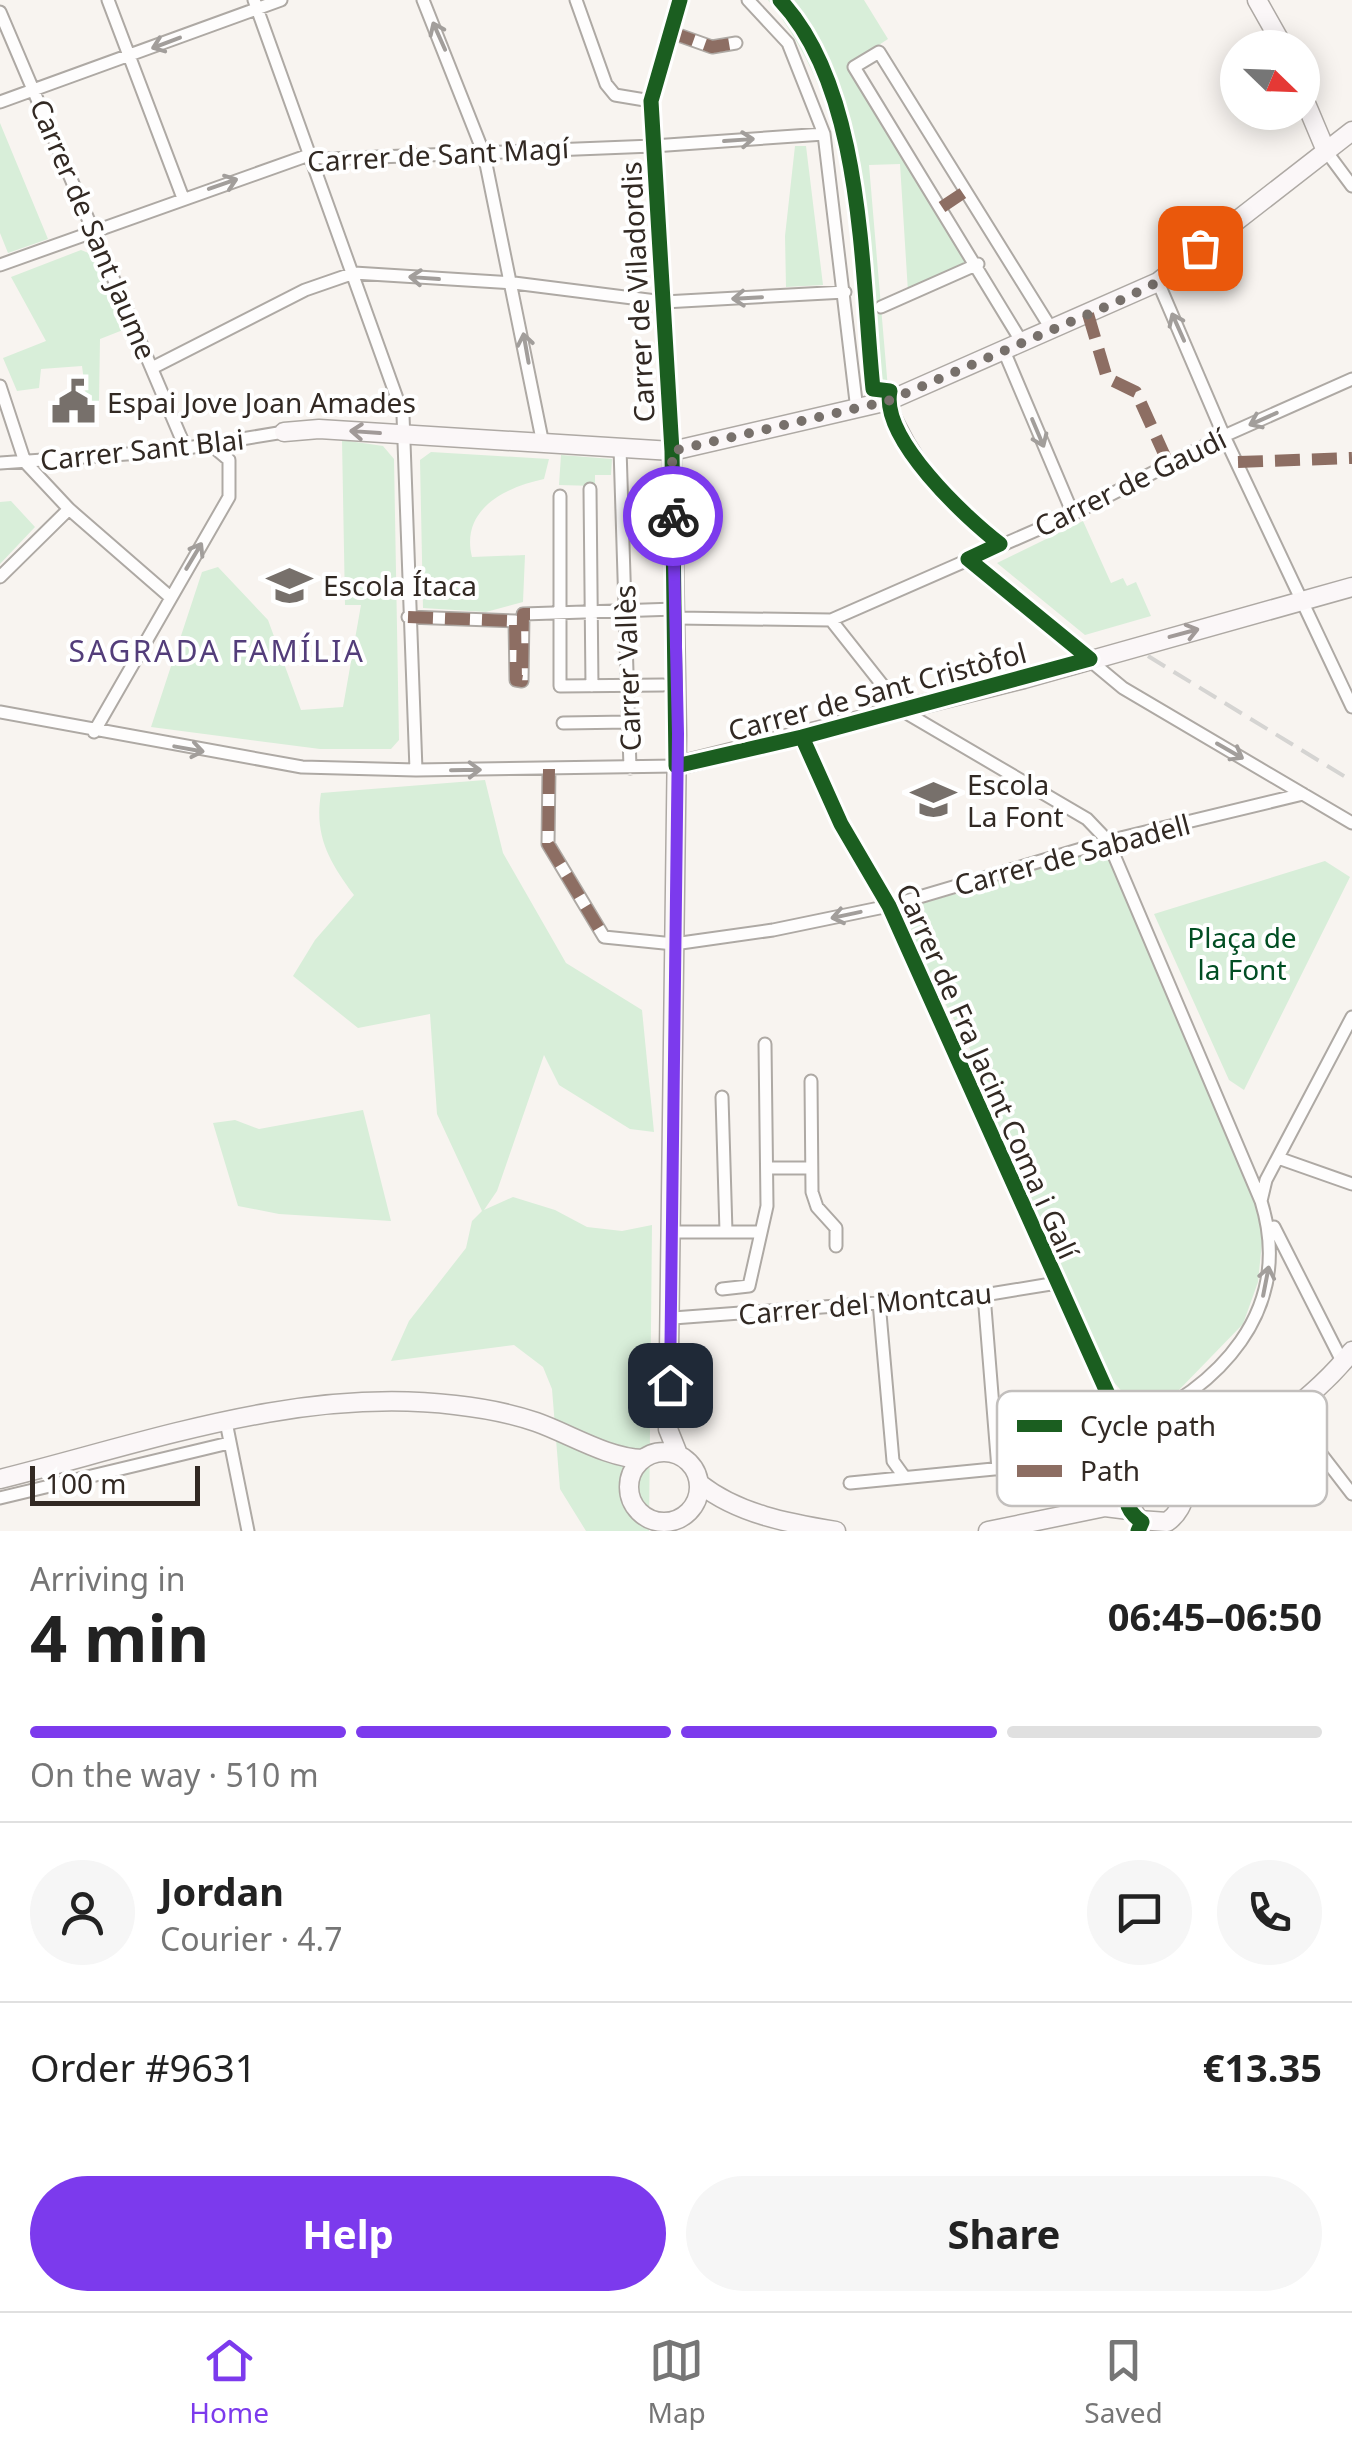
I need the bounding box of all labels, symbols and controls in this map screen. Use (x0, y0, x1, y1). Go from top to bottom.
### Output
one-way arrow (429, 21, 447, 52)
north arrow (1220, 30, 1320, 130)
map controls (1220, 30, 1320, 130)
one-way arrow (151, 35, 182, 53)
street label: Carrer de Sant Jaume (22, 93, 166, 365)
street label: Carrer de Sant Magí (306, 128, 571, 180)
one-way arrow (722, 130, 754, 149)
street label: Carrer de Viladordis (611, 161, 663, 423)
one-way arrow (207, 174, 239, 192)
pin (1158, 206, 1243, 291)
icon: bag (1173, 221, 1228, 276)
one-way arrow (408, 268, 440, 287)
one-way arrow (732, 289, 764, 308)
one-way arrow (1168, 312, 1186, 343)
one-way arrow (515, 332, 534, 364)
public building icon: Espai Jove Joan Amades (50, 378, 98, 426)
place label: Espai Jove Joan Amades (107, 383, 416, 421)
one-way arrow (1248, 411, 1279, 429)
one-way arrow (1030, 417, 1048, 448)
street label: Carrer Sant Blai (38, 419, 246, 479)
street label: Carrer de Gaudí (1028, 419, 1233, 545)
one-way arrow (349, 423, 381, 442)
courier (623, 466, 723, 566)
icon: bike (646, 489, 701, 544)
one-way arrow (184, 542, 204, 571)
school or university icon: Escola Ítaca (266, 561, 314, 609)
place label: Escola Ítaca (323, 566, 477, 604)
street label: Carrer Vallès (605, 584, 649, 752)
one-way arrow (1168, 623, 1199, 642)
district label: SAGRADA FAMÍLIA (68, 630, 366, 671)
street label: Carrer de Sant Cristòfol (724, 633, 1030, 749)
one-way arrow (173, 740, 205, 759)
one-way arrow (1215, 741, 1244, 761)
one-way arrow (450, 760, 482, 780)
place label: Escola La Font (967, 765, 1064, 835)
school or university icon: Escola La Font (910, 776, 958, 824)
street label: Carrer de Sabadell (950, 804, 1194, 904)
street label: Carrer de Fra Jacint Coma i Galí (888, 877, 1088, 1265)
one-way arrow (831, 906, 863, 925)
park label: Plaça de la Font (1187, 918, 1297, 988)
one-way arrow (1258, 1266, 1277, 1298)
street label: Carrer del Montcau (737, 1273, 993, 1333)
pin (628, 1343, 713, 1428)
icon: home (643, 1358, 698, 1413)
legend (997, 1391, 1327, 1506)
text: Cycle path (1080, 1406, 1216, 1444)
text: Path (1080, 1451, 1140, 1489)
scale bar (30, 1461, 200, 1506)
text: 100 m (45, 1464, 127, 1502)
text: Arriving in (30, 1557, 185, 1600)
text: 06:45–06:50 (1108, 1590, 1322, 1642)
text: 4 min (30, 1593, 209, 1681)
text: On the way · 510 m (30, 1753, 319, 1796)
button: person (30, 1860, 135, 1965)
button: chat (1087, 1860, 1192, 1965)
button: phone (1217, 1860, 1322, 1965)
text: Jordan (160, 1865, 284, 1917)
text: Courier · 4.7 (160, 1917, 343, 1960)
text: Order #9631 (30, 2041, 256, 2093)
text: €13.35 (1203, 2041, 1322, 2093)
button: Help (30, 2176, 666, 2291)
button: Share (686, 2176, 1322, 2291)
tab: Home (189, 2333, 269, 2431)
tab: Map (647, 2333, 706, 2431)
tab: Saved (1084, 2333, 1163, 2431)

